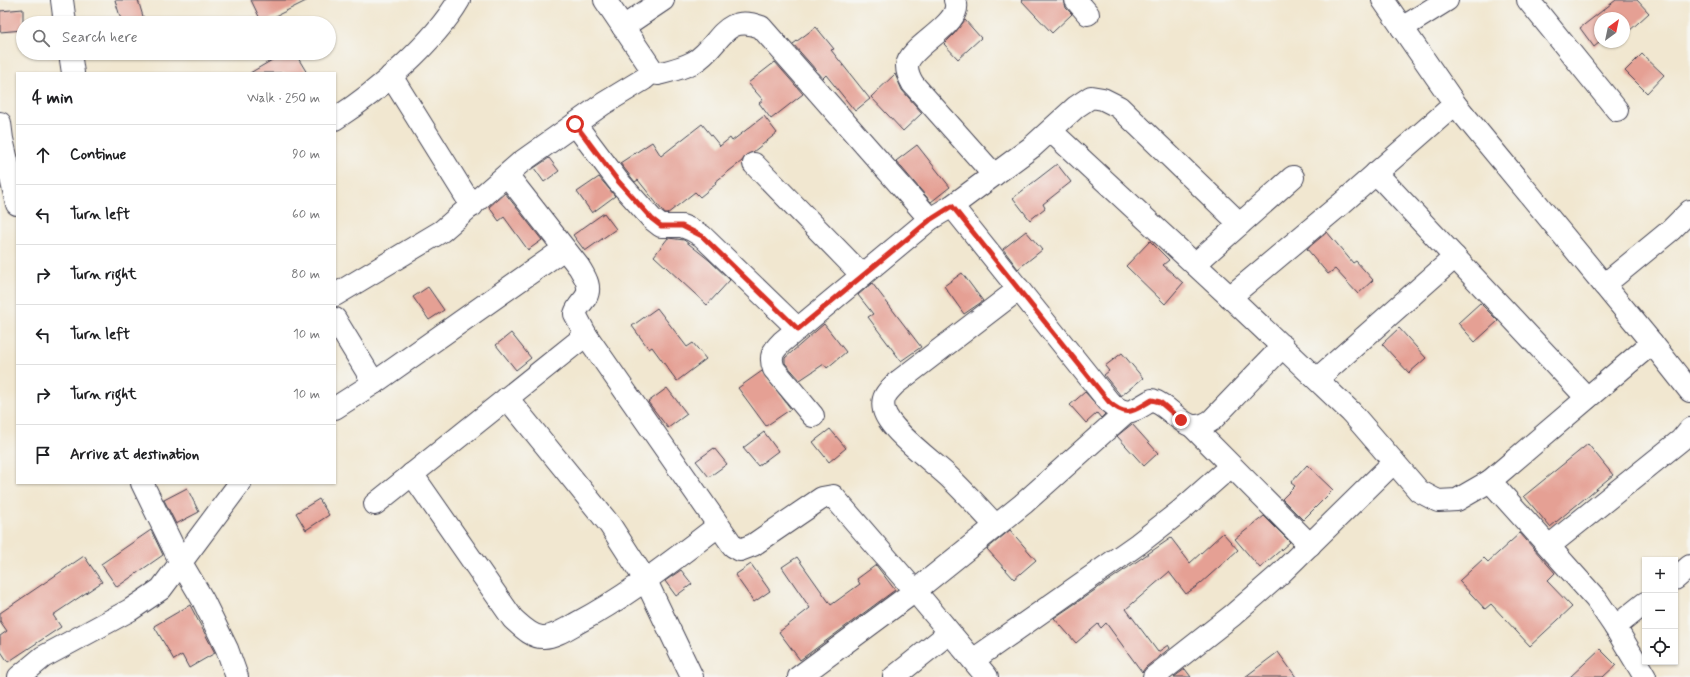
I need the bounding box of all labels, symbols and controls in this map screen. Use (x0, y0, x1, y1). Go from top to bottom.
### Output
north arrow (1594, 12, 1630, 48)
search box (16, 16, 336, 60)
icon: search (30, 27, 52, 49)
text: Search here (62, 28, 138, 48)
text: 4 min (32, 87, 73, 109)
text: Walk · 250 m (247, 90, 320, 107)
route start (566, 115, 584, 133)
icon: ahead (32, 144, 54, 166)
text: Continue (70, 145, 126, 165)
text: 90 m (292, 146, 320, 163)
icon: left (32, 204, 54, 226)
text: Turn left (70, 205, 130, 225)
text: 60 m (292, 206, 320, 223)
icon: right (32, 264, 54, 286)
text: Turn right (70, 265, 137, 285)
text: 80 m (291, 266, 320, 283)
icon: left (32, 324, 54, 346)
text: Turn left (70, 325, 130, 345)
text: 10 m (293, 326, 320, 343)
icon: right (32, 384, 54, 406)
text: Turn right (70, 385, 137, 405)
text: 10 m (293, 386, 320, 403)
route end (1172, 411, 1190, 429)
icon: arrive (32, 444, 54, 466)
text: Arrive at destination (70, 445, 199, 465)
map controls (1642, 557, 1678, 665)
button: + (1642, 557, 1678, 593)
button: − (1642, 593, 1678, 629)
button: locate (1642, 629, 1678, 665)

